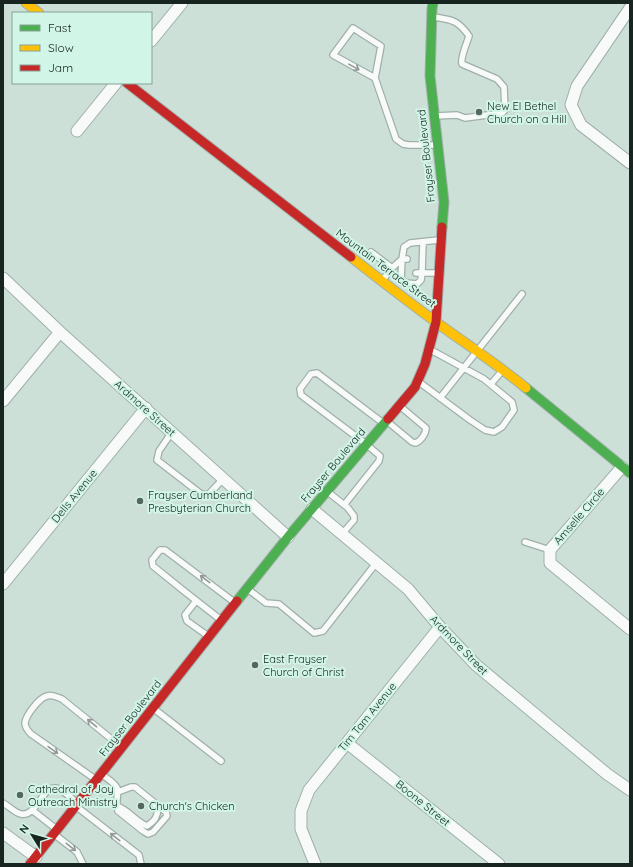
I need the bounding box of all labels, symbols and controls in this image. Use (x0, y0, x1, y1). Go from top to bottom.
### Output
legend (12, 12, 152, 84)
text: Fast (48, 20, 72, 35)
text: Slow (48, 40, 74, 55)
text: Jam (48, 60, 73, 75)
one-way arrow (348, 64, 360, 71)
place label: New El Bethel Church on a Hill (487, 99, 567, 126)
marker: New El Bethel Church on a Hill (474, 107, 484, 117)
street label: Frayser Boulevard (414, 109, 438, 203)
street label: Mountain Terrace Street (333, 226, 439, 310)
street label: Ardmore Street (111, 377, 179, 439)
street label: Frayser Boulevard (298, 425, 368, 505)
street label: Dells Avenue (48, 466, 100, 526)
street label: Amselle Circle (551, 485, 607, 547)
place label: Frayser Cumberland Presbyterian Church (148, 488, 252, 515)
marker: Frayser Cumberland Presbyterian Church (135, 496, 145, 506)
one-way arrow (200, 575, 211, 584)
street label: Ardmore Street (427, 612, 491, 678)
place label: East Frayser Church of Christ (263, 652, 344, 679)
marker: East Frayser Church of Christ (250, 660, 260, 670)
street label: Frayser Boulevard (96, 677, 164, 759)
street label: Tim Tam Avenue (335, 680, 399, 754)
one-way arrow (86, 719, 97, 728)
one-way arrow (47, 746, 58, 754)
street label: Boone Street (393, 777, 453, 829)
place label: Cathedral of Joy Outreach Ministry (28, 782, 118, 809)
marker: Cathedral of Joy Outreach Ministry (15, 790, 25, 800)
place label: Church's Chicken (149, 799, 235, 813)
marker: Church's Chicken (136, 801, 146, 811)
north arrow (12, 815, 52, 855)
text: N (16, 822, 32, 836)
one-way arrow (110, 833, 121, 841)
one-way arrow (65, 843, 76, 851)

